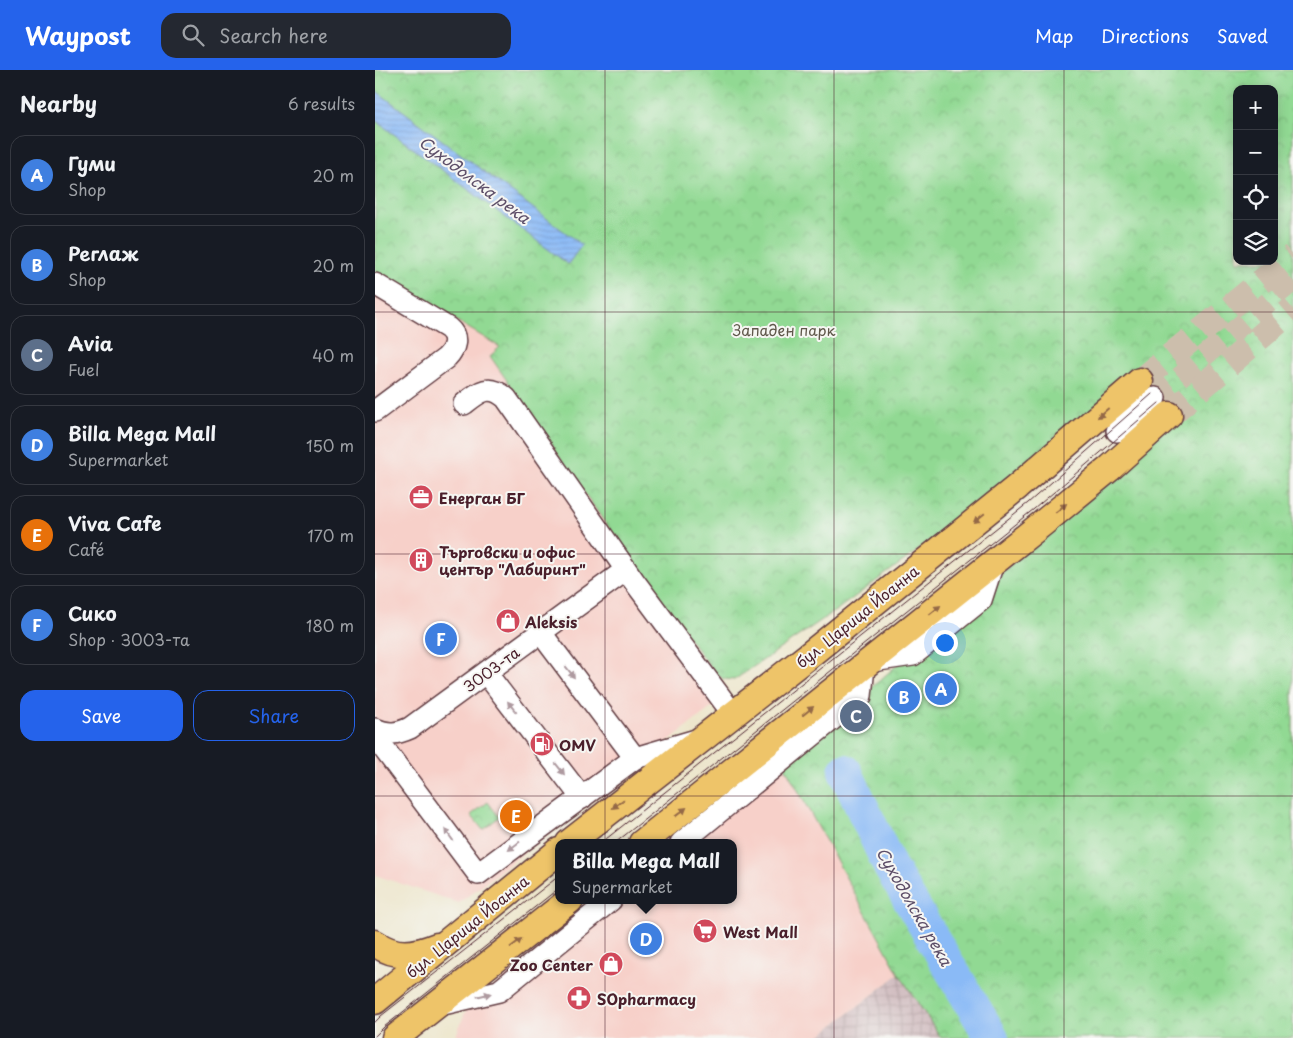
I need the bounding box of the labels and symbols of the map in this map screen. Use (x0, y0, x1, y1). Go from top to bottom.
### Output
water label: Суходолска река (414, 129, 536, 229)
park label: Западен парк (733, 318, 835, 341)
one-way arrow (1097, 407, 1110, 418)
office icon: Енерган БГ (408, 484, 434, 510)
place label: Енерган БГ (439, 486, 526, 509)
one-way arrow (1055, 502, 1067, 514)
one-way arrow (973, 512, 986, 523)
place label: Търговски и офис център "Лабиринт" (439, 540, 586, 580)
building icon: Търговски и офис център "Лабиринт" (408, 547, 434, 573)
street label: бул. Царица Йоанна (790, 559, 924, 673)
one-way arrow (928, 604, 941, 615)
shop icon: Aleksis (495, 608, 521, 634)
place label: Aleksis (524, 610, 577, 633)
pin: F (425, 620, 457, 658)
your location (932, 630, 958, 656)
street label: 3003-та (458, 640, 525, 697)
one-way arrow (565, 665, 576, 678)
pin: A (925, 670, 957, 708)
pin: B (888, 678, 920, 716)
pin: C (840, 697, 872, 735)
one-way arrow (507, 700, 517, 714)
one-way arrow (801, 706, 814, 717)
fuel station icon: OMV (529, 731, 555, 757)
place label: OMV (559, 733, 596, 756)
one-way arrow (555, 762, 566, 775)
pin: E (500, 797, 532, 835)
one-way arrow (612, 799, 625, 810)
one-way arrow (674, 807, 687, 818)
one-way arrow (444, 828, 454, 842)
one-way arrow (508, 841, 521, 852)
water label: Суходолска река (871, 842, 959, 971)
street label: бул. Царица Йоанна (400, 869, 534, 983)
supermarket icon: West Mall (692, 918, 718, 944)
pin: D (630, 920, 662, 958)
place label: West Mall (723, 920, 798, 943)
one-way arrow (509, 938, 522, 949)
shop icon: Zoo Center (598, 951, 624, 977)
place label: Zoo Center (510, 953, 593, 976)
pharmacy icon: SOpharmacy (566, 985, 592, 1011)
place label: SOpharmacy (597, 987, 696, 1010)
one-way arrow (476, 991, 491, 999)

